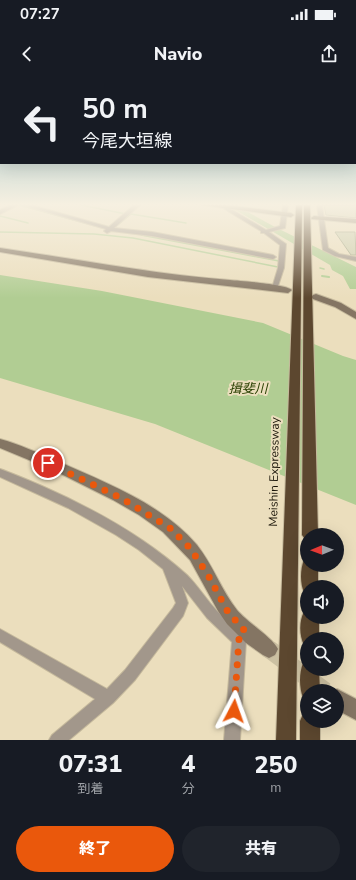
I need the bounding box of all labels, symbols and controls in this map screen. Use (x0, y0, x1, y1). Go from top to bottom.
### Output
text: 07:27 (20, 4, 60, 24)
text: Navio (154, 42, 202, 66)
icon: back (16, 43, 38, 65)
icon: share (318, 43, 340, 65)
text: 50 m (82, 90, 148, 128)
icon: left (16, 96, 68, 148)
text: 今尾大垣線 (82, 129, 172, 153)
water label: 揖斐川 (228, 380, 269, 398)
street label: Meishin Expressway (265, 416, 283, 527)
pin (31, 446, 65, 480)
icon: arrive (37, 452, 59, 474)
north arrow (300, 528, 344, 572)
map controls (300, 528, 344, 728)
button: sound (300, 580, 344, 624)
button: search (300, 632, 344, 676)
button: layers (300, 684, 344, 728)
position arrow (213, 690, 255, 732)
text: 07:31 (59, 748, 122, 780)
text: 4 (181, 748, 196, 780)
text: 250 (254, 749, 297, 781)
text: m (270, 779, 281, 797)
text: 到着 (78, 780, 104, 798)
text: 分 (182, 780, 195, 798)
button: 終了 (16, 826, 174, 872)
button: 共有 (182, 826, 340, 872)

